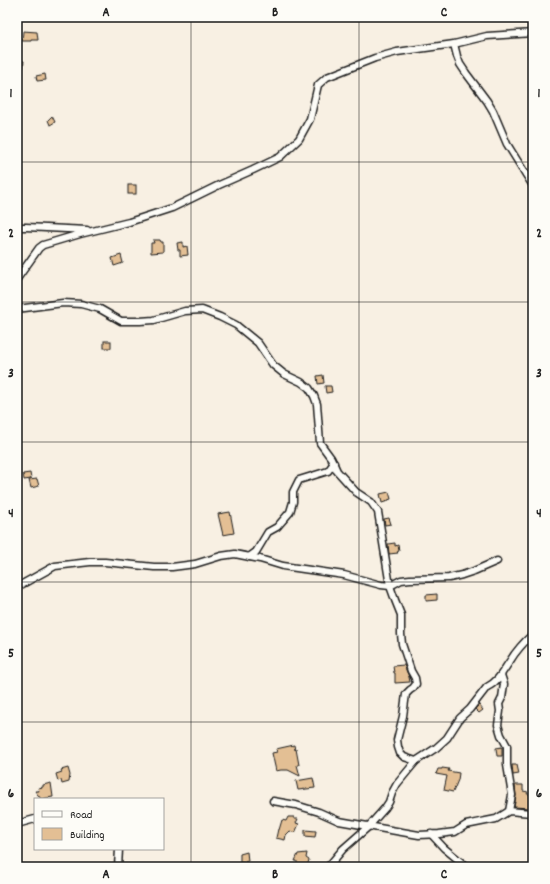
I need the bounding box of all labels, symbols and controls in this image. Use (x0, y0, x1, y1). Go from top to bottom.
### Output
text: A (102, 4, 110, 23)
text: B (272, 4, 278, 23)
text: C (441, 4, 448, 23)
text: 1 (10, 85, 13, 104)
text: 1 (538, 85, 541, 104)
text: 2 (8, 225, 14, 244)
text: 2 (536, 225, 542, 244)
text: 3 (8, 365, 14, 384)
text: 3 (536, 365, 542, 384)
text: 4 (8, 505, 14, 524)
text: 4 (536, 505, 542, 524)
text: 5 (8, 645, 14, 664)
text: 5 (536, 645, 542, 664)
text: 6 (8, 785, 15, 804)
text: 6 (536, 785, 543, 804)
legend (34, 798, 164, 850)
text: Road (70, 807, 92, 824)
text: Building (70, 827, 105, 844)
text: A (102, 866, 110, 884)
text: B (272, 866, 278, 884)
text: C (441, 866, 448, 884)

